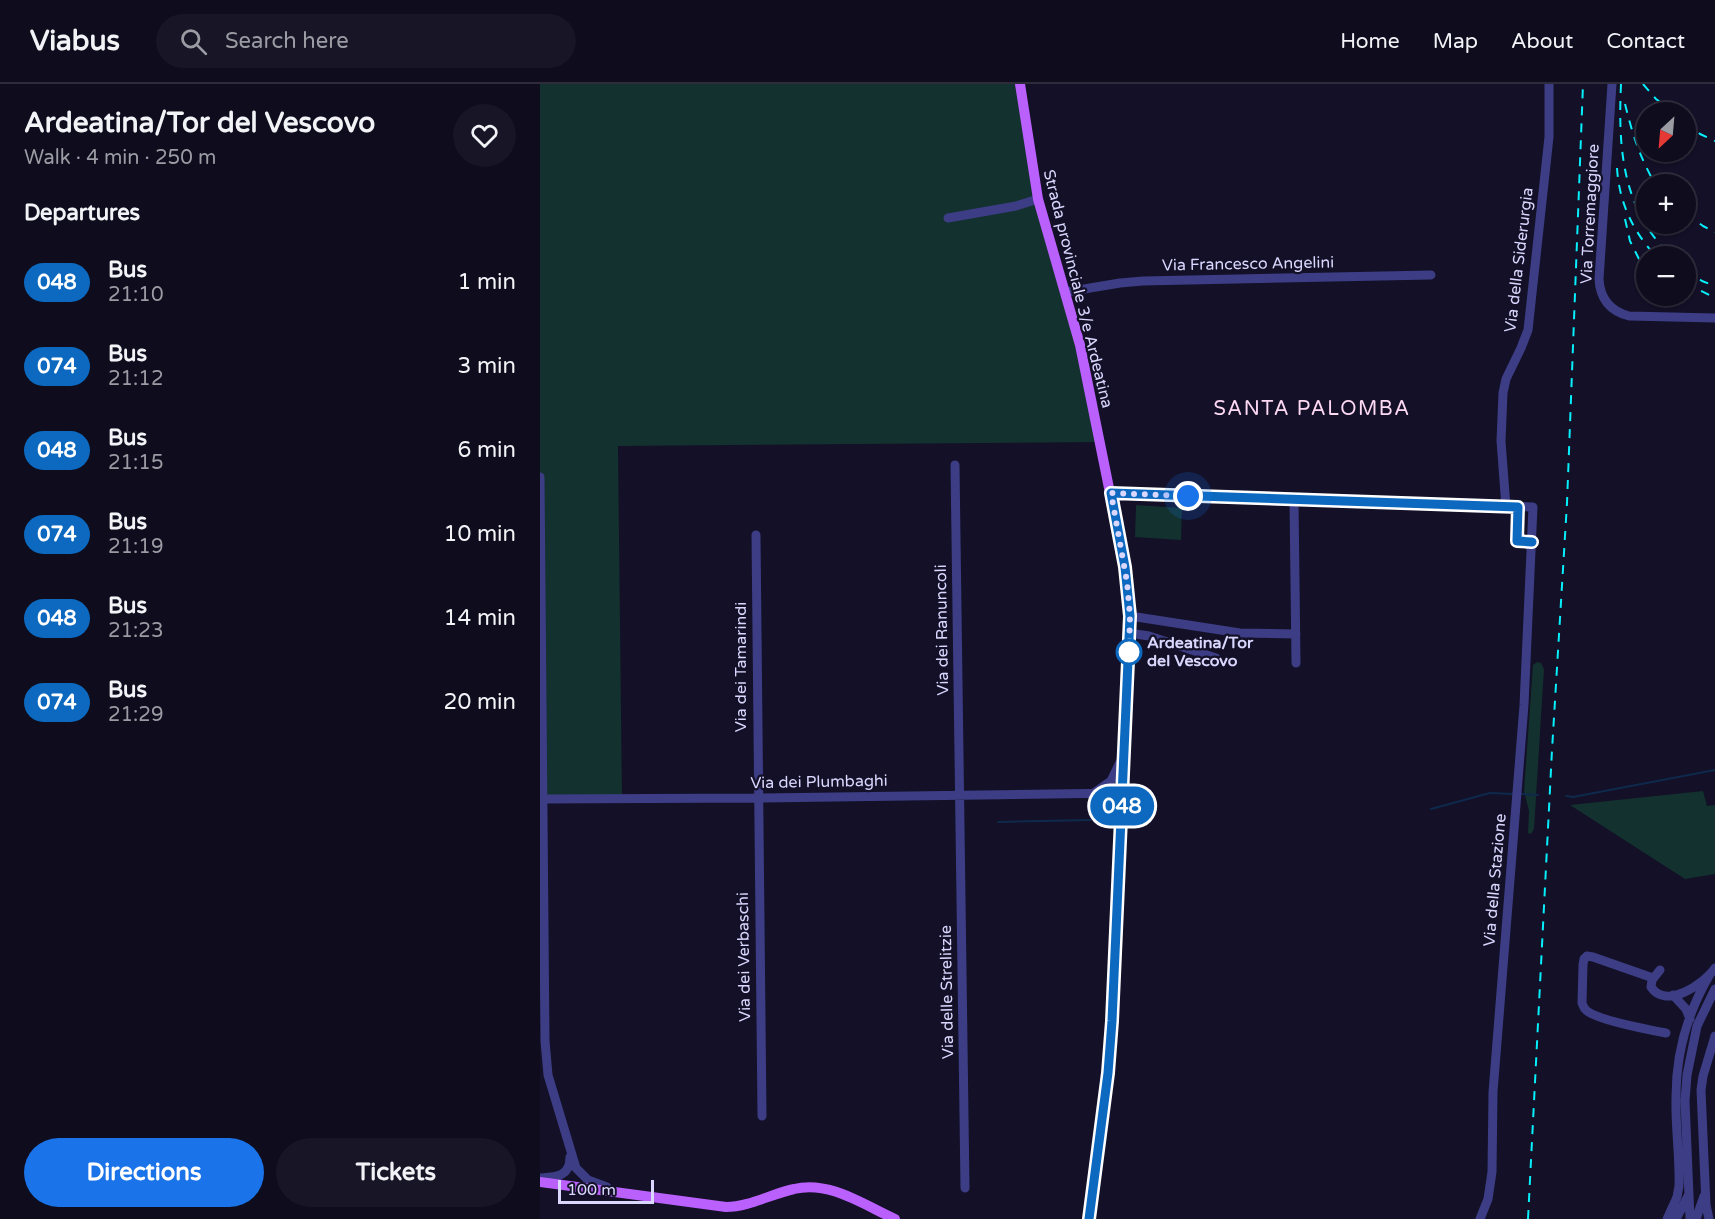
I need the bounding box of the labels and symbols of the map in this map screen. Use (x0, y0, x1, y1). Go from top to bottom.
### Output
north arrow (1636, 102, 1696, 162)
street label: Via Torremaggiore (1576, 144, 1604, 284)
street label: Strada provinciale 3/e Ardeatina (1039, 168, 1117, 410)
street label: Via della Siderurgia (1500, 186, 1538, 334)
street label: Via Francesco Angelini (1162, 252, 1334, 276)
district label: SANTA PALOMBA (1213, 397, 1411, 421)
your location (1173, 481, 1203, 511)
street label: Via dei Ranuncoli (931, 564, 953, 696)
street label: Via dei Tamarindi (731, 602, 751, 732)
place label: Ardeatina/Tor del Vescovo (1147, 633, 1254, 671)
marker: Ardeatina/Tor del Vescovo (1116, 639, 1142, 665)
street label: Via dei Plumbaghi (750, 771, 888, 793)
line badge: 048 (1088, 786, 1156, 826)
street label: Via della Stazione (1479, 813, 1511, 947)
street label: Via dei Verbaschi (733, 892, 755, 1022)
street label: Via delle Strelitzie (936, 925, 958, 1059)
scale bar (558, 1177, 654, 1204)

